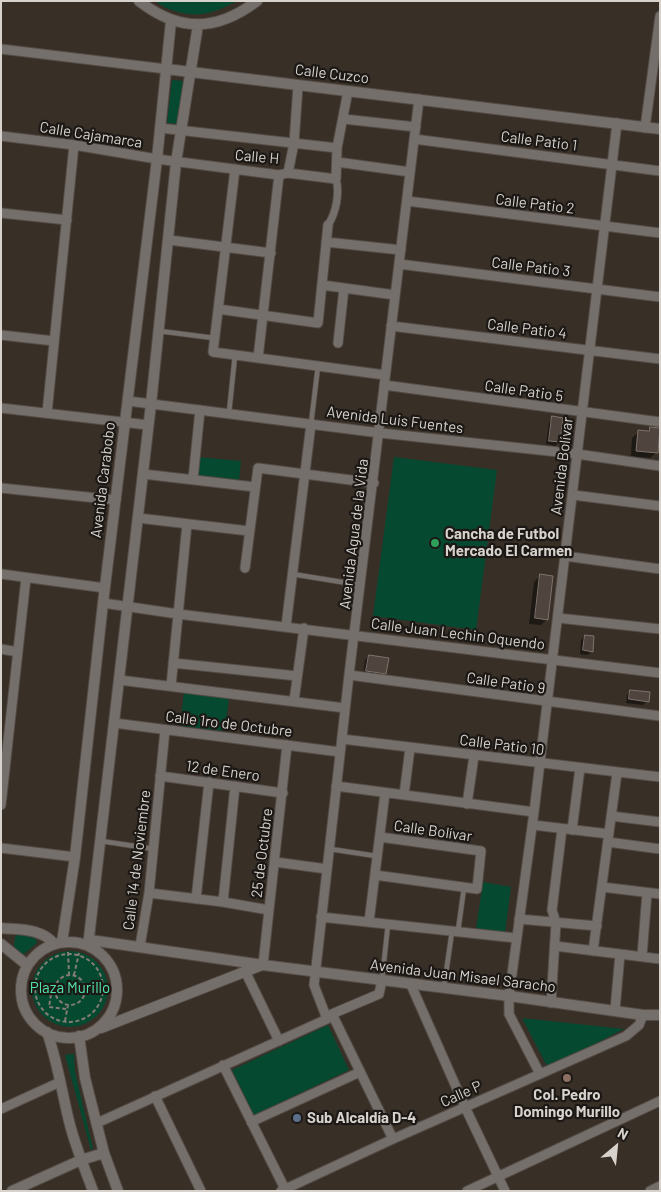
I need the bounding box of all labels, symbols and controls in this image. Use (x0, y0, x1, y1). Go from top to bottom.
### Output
street label: Calle Cuzco (294, 61, 370, 87)
street label: Calle Cajamarca (38, 118, 144, 152)
street label: Calle Patio 1 (500, 127, 578, 155)
street label: Calle H (234, 146, 280, 168)
street label: Calle Patio 2 (494, 190, 576, 218)
street label: Calle Patio 3 (491, 253, 571, 281)
street label: Calle Patio 4 (486, 315, 568, 343)
street label: Calle Patio 5 (484, 377, 564, 405)
street label: Avenida Luis Fuentes (326, 403, 464, 437)
street label: Avenida Bolívar (547, 416, 577, 516)
street label: Avenida Carabobo (87, 421, 119, 539)
street label: Avenida Agua de la Vida (336, 458, 372, 610)
place label: Cancha de Futbol Mercado El Carmen (445, 525, 572, 560)
marker: Cancha de Futbol Mercado El Carmen (429, 537, 441, 549)
street label: Calle Juan Lechin Oquendo (370, 614, 546, 654)
street label: Calle Patio 9 (465, 669, 547, 697)
street label: Calle 1ro de Octubre (165, 707, 293, 741)
street label: Calle Patio 10 (459, 731, 545, 759)
street label: 12 de Enero (185, 757, 261, 785)
street label: Calle 14 de Noviembre (119, 789, 155, 931)
street label: 25 de Octubre (248, 807, 276, 899)
street label: Calle Bolívar (393, 817, 473, 845)
street label: Avenida Juan Misael Saracho (369, 956, 557, 996)
park label: Plaza Murillo (30, 979, 110, 997)
marker: Col. Pedro Domingo Murillo (561, 1072, 573, 1084)
street label: Calle P (437, 1077, 485, 1111)
place label: Col. Pedro Domingo Murillo (514, 1086, 620, 1121)
place label: Sub Alcaldía D-4 (307, 1109, 416, 1127)
marker: Sub Alcaldía D-4 (291, 1112, 303, 1124)
north arrow (591, 1122, 641, 1172)
text: N (615, 1124, 631, 1143)

